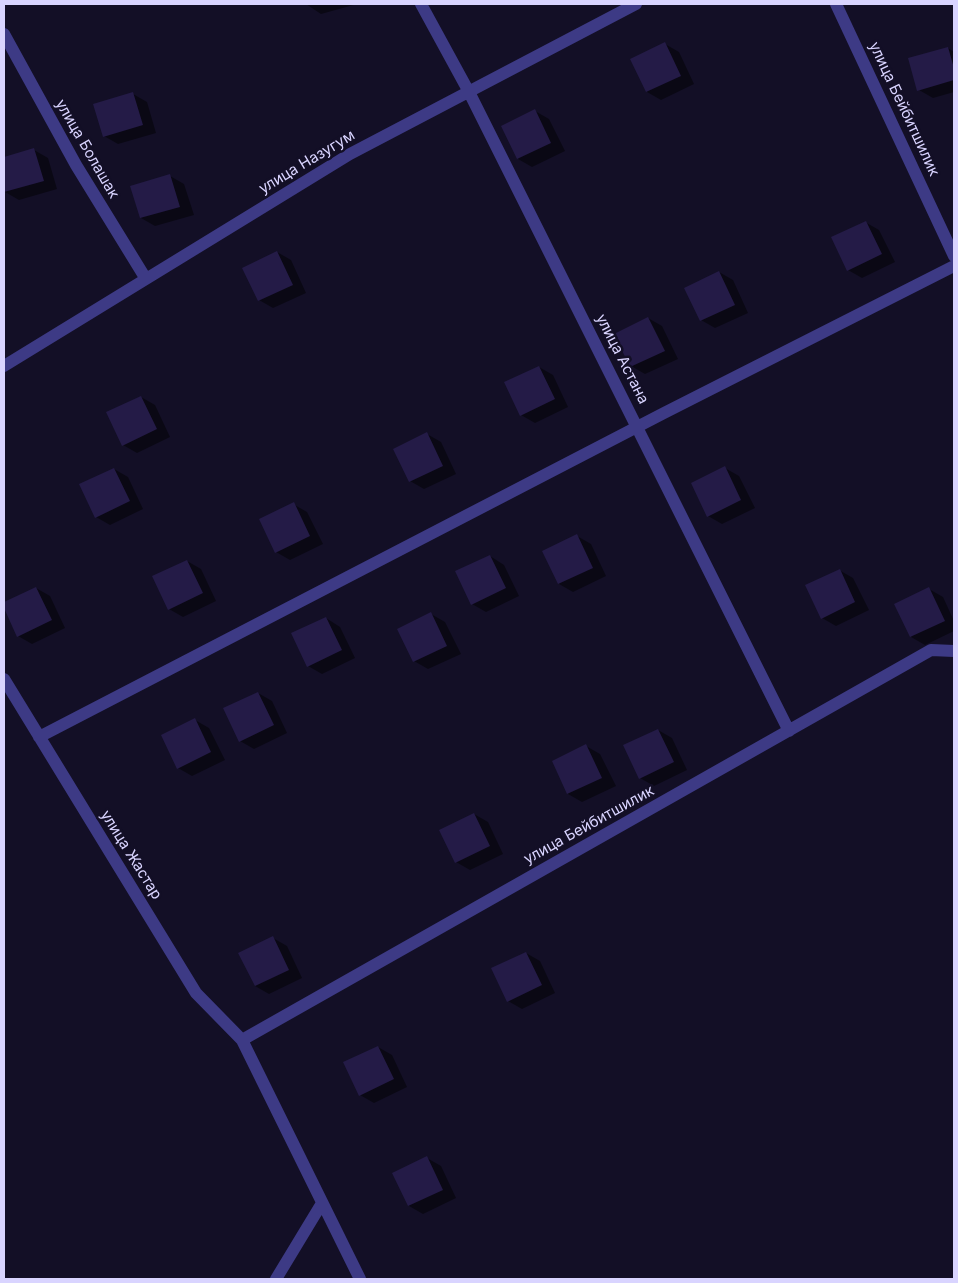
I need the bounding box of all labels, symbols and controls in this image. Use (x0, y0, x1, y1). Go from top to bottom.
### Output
street label: улица Бейбитшилик (865, 39, 943, 179)
street label: улица Болашак (51, 96, 123, 202)
street label: улица Назугум (256, 126, 358, 198)
street label: улица Астана (592, 311, 652, 407)
street label: улица Бейбитшилик (521, 782, 657, 868)
street label: улица Жастар (96, 807, 166, 903)

